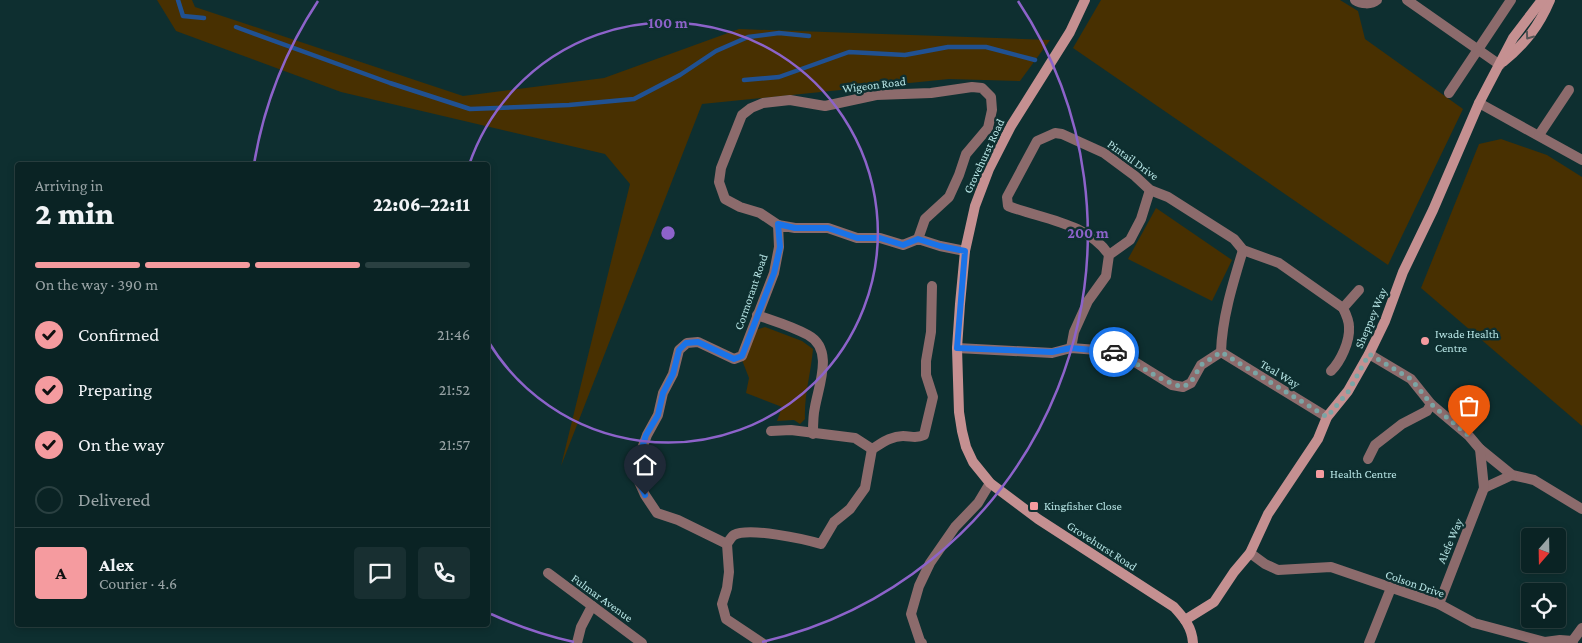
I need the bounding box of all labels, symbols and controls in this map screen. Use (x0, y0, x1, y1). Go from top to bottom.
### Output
text: 100 m (648, 15, 688, 31)
one-way arrow (1526, 30, 1535, 40)
street label: Wigeon Road (841, 74, 907, 96)
street label: Grovehurst Road (961, 116, 1008, 195)
street label: Pintail Drive (1105, 137, 1161, 183)
text: Arriving in (35, 177, 103, 194)
text: 22:06–22:11 (373, 194, 470, 215)
text: 2 min (35, 195, 114, 231)
centre of rings (659, 224, 677, 242)
text: 200 m (1067, 225, 1109, 241)
street label: Cormorant Road (731, 252, 771, 332)
text: On the way · 390 m (35, 276, 158, 293)
street label: Sheppey Way (1352, 285, 1390, 350)
icon: check (35, 321, 63, 349)
text: Confirmed (78, 324, 159, 345)
text: 21:46 (437, 326, 470, 343)
courier (1089, 327, 1139, 377)
place label: Iwade Health Centre (1435, 327, 1500, 355)
marker: Iwade Health Centre (1419, 335, 1431, 347)
icon: car (1100, 338, 1128, 366)
street label: Teal Way (1258, 357, 1303, 392)
icon: check (35, 376, 63, 404)
text: Preparing (78, 379, 152, 400)
text: 21:52 (439, 381, 470, 398)
pin (1448, 385, 1490, 436)
icon: bag (1455, 392, 1483, 420)
icon: check (35, 431, 63, 459)
text: On the way (78, 434, 164, 455)
text: 21:57 (439, 436, 470, 453)
pin (624, 444, 666, 495)
icon: home (631, 451, 659, 479)
place label: Health Centre (1330, 467, 1397, 481)
marker: Health Centre (1314, 468, 1326, 480)
text: Delivered (78, 489, 151, 510)
place label: Kingfisher Close (1044, 499, 1122, 513)
marker: Kingfisher Close (1028, 500, 1040, 512)
street label: Alefe Way (1434, 516, 1466, 566)
street label: Grovehurst Road (1064, 518, 1140, 574)
north arrow (1521, 528, 1566, 572)
map controls (1521, 528, 1566, 628)
button: chat (354, 547, 406, 599)
button: phone (418, 547, 470, 599)
text: Alex (99, 554, 134, 575)
text: A (55, 562, 67, 583)
street label: Colson Drive (1384, 567, 1446, 601)
street label: Fulmar Avenue (569, 571, 635, 625)
text: Courier · 4.6 (99, 575, 177, 592)
button: locate (1521, 583, 1566, 628)

